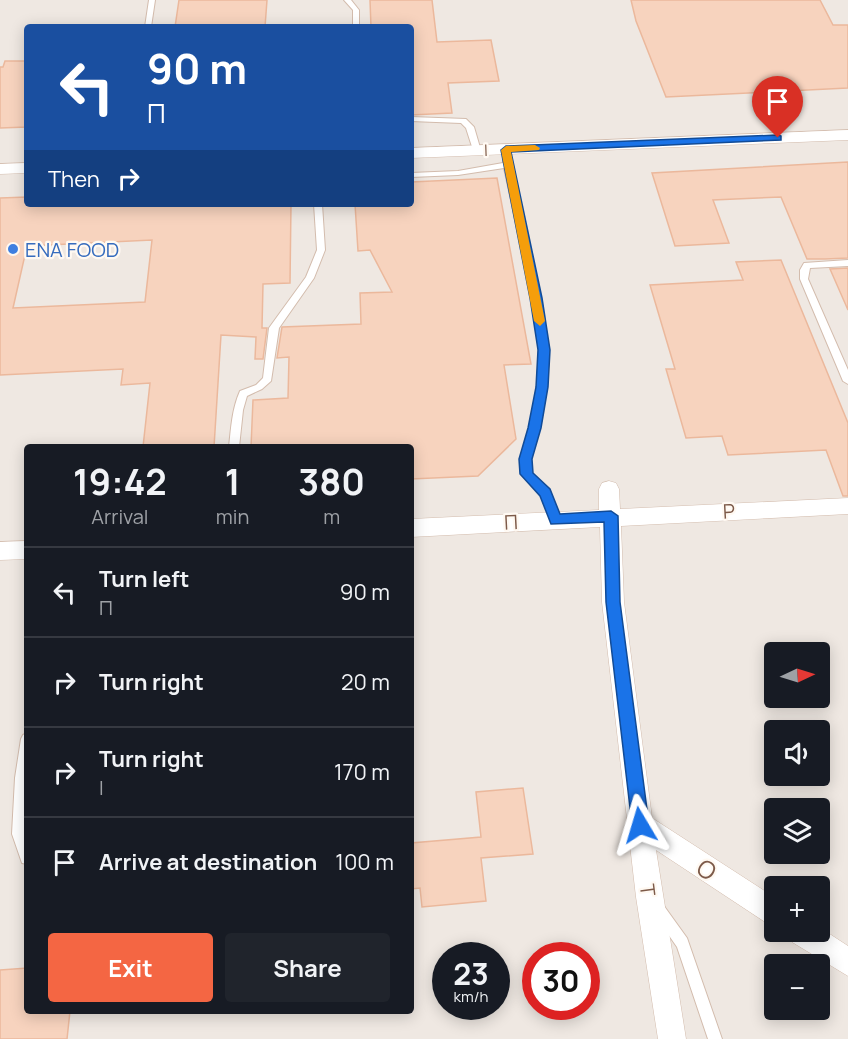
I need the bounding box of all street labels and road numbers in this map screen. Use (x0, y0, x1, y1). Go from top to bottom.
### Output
street label: Ι (484, 139, 488, 161)
street label: Ρ (722, 497, 736, 525)
street label: Π (503, 508, 519, 536)
street label: Ο (691, 850, 723, 888)
street label: Τ (634, 882, 662, 898)

